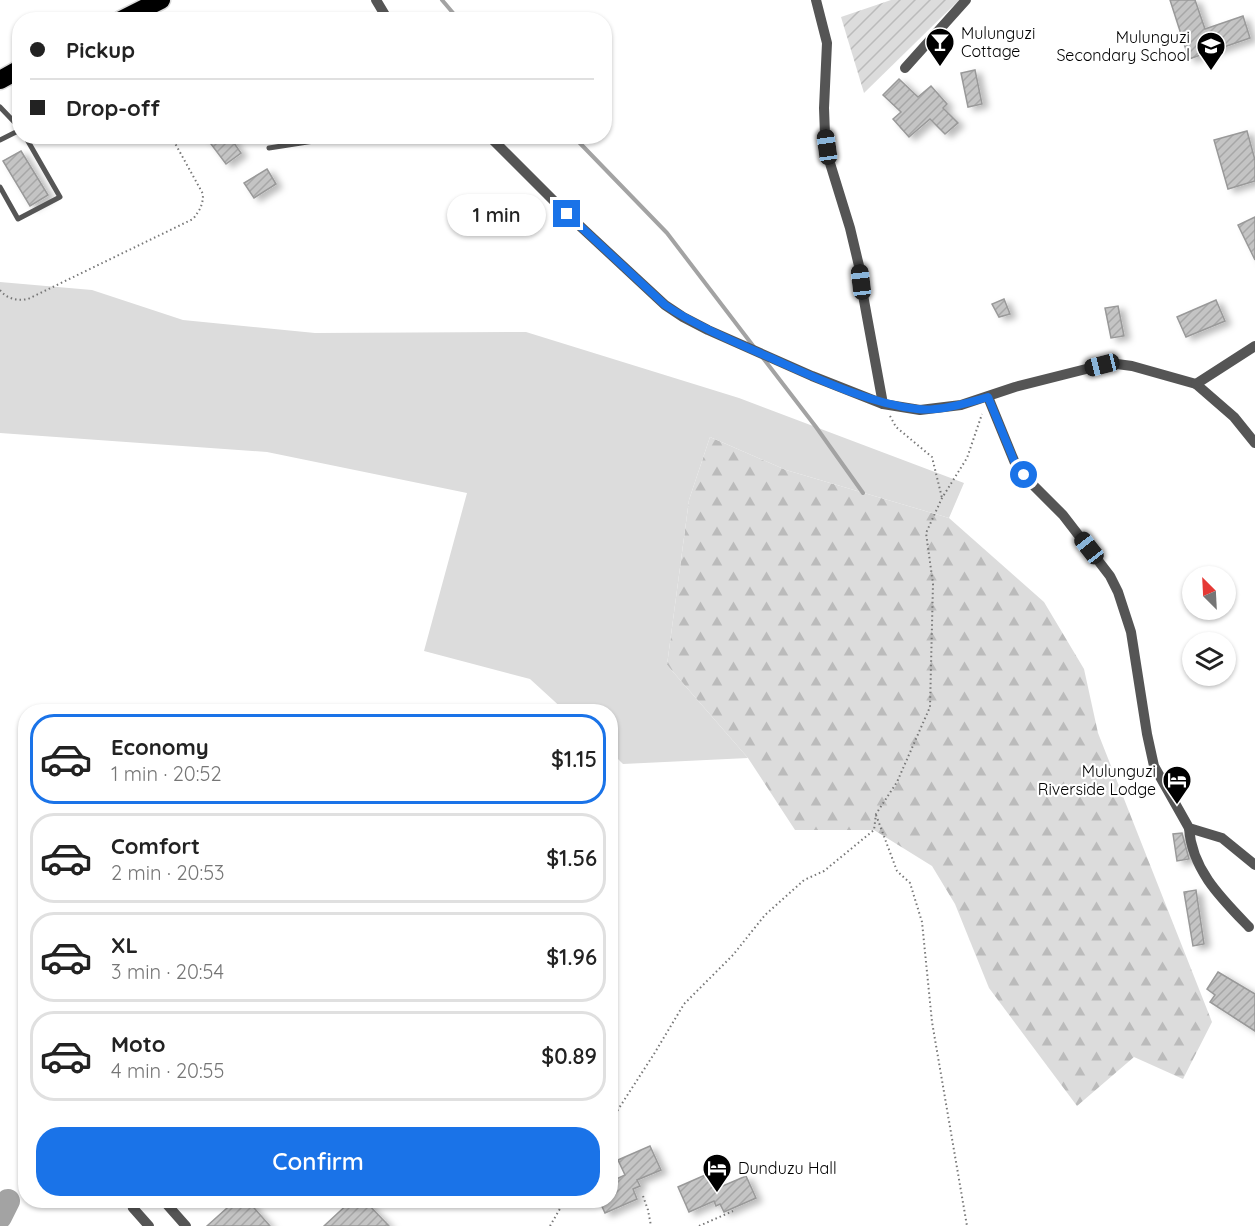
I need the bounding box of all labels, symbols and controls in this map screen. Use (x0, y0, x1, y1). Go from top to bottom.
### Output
place label: Mulunguzi Cottage (961, 23, 1035, 61)
bar icon: Mulunguzi Cottage (924, 26, 956, 68)
place label: Mulunguzi Secondary School (1056, 27, 1190, 65)
school or university icon: Mulunguzi Secondary School (1195, 30, 1227, 72)
text: Pickup (66, 36, 135, 64)
text: Drop-off (66, 94, 160, 122)
car (816, 128, 838, 166)
callout: 1 min (447, 193, 546, 235)
route end (553, 200, 580, 227)
text: 1 min (473, 202, 520, 227)
car (850, 263, 872, 301)
car (1082, 352, 1122, 378)
route start (1010, 461, 1037, 488)
car (1071, 528, 1107, 568)
north arrow (1182, 566, 1236, 620)
map controls (1182, 566, 1236, 686)
button: layers (1182, 632, 1236, 686)
icon: car (39, 732, 93, 786)
text: Economy (111, 733, 209, 761)
text: $1.15 (551, 745, 597, 773)
text: 1 min · 20:52 (111, 761, 221, 786)
place label: Mulunguzi Riverside Lodge (1038, 761, 1156, 799)
hotel icon: Mulunguzi Riverside Lodge (1161, 764, 1193, 806)
icon: car (39, 831, 93, 885)
text: Comfort (111, 832, 200, 860)
text: $1.56 (546, 844, 597, 872)
text: 2 min · 20:53 (111, 860, 225, 885)
icon: car (39, 930, 93, 984)
text: XL (111, 931, 138, 959)
text: $1.96 (546, 943, 597, 971)
text: 3 min · 20:54 (111, 959, 224, 984)
icon: car (39, 1029, 93, 1083)
text: Moto (111, 1030, 165, 1058)
text: $0.89 (541, 1042, 597, 1070)
text: 4 min · 20:55 (111, 1058, 224, 1083)
button: Confirm (36, 1127, 600, 1196)
hotel icon: Dunduzu Hall (701, 1152, 733, 1194)
place label: Dunduzu Hall (738, 1158, 837, 1178)

